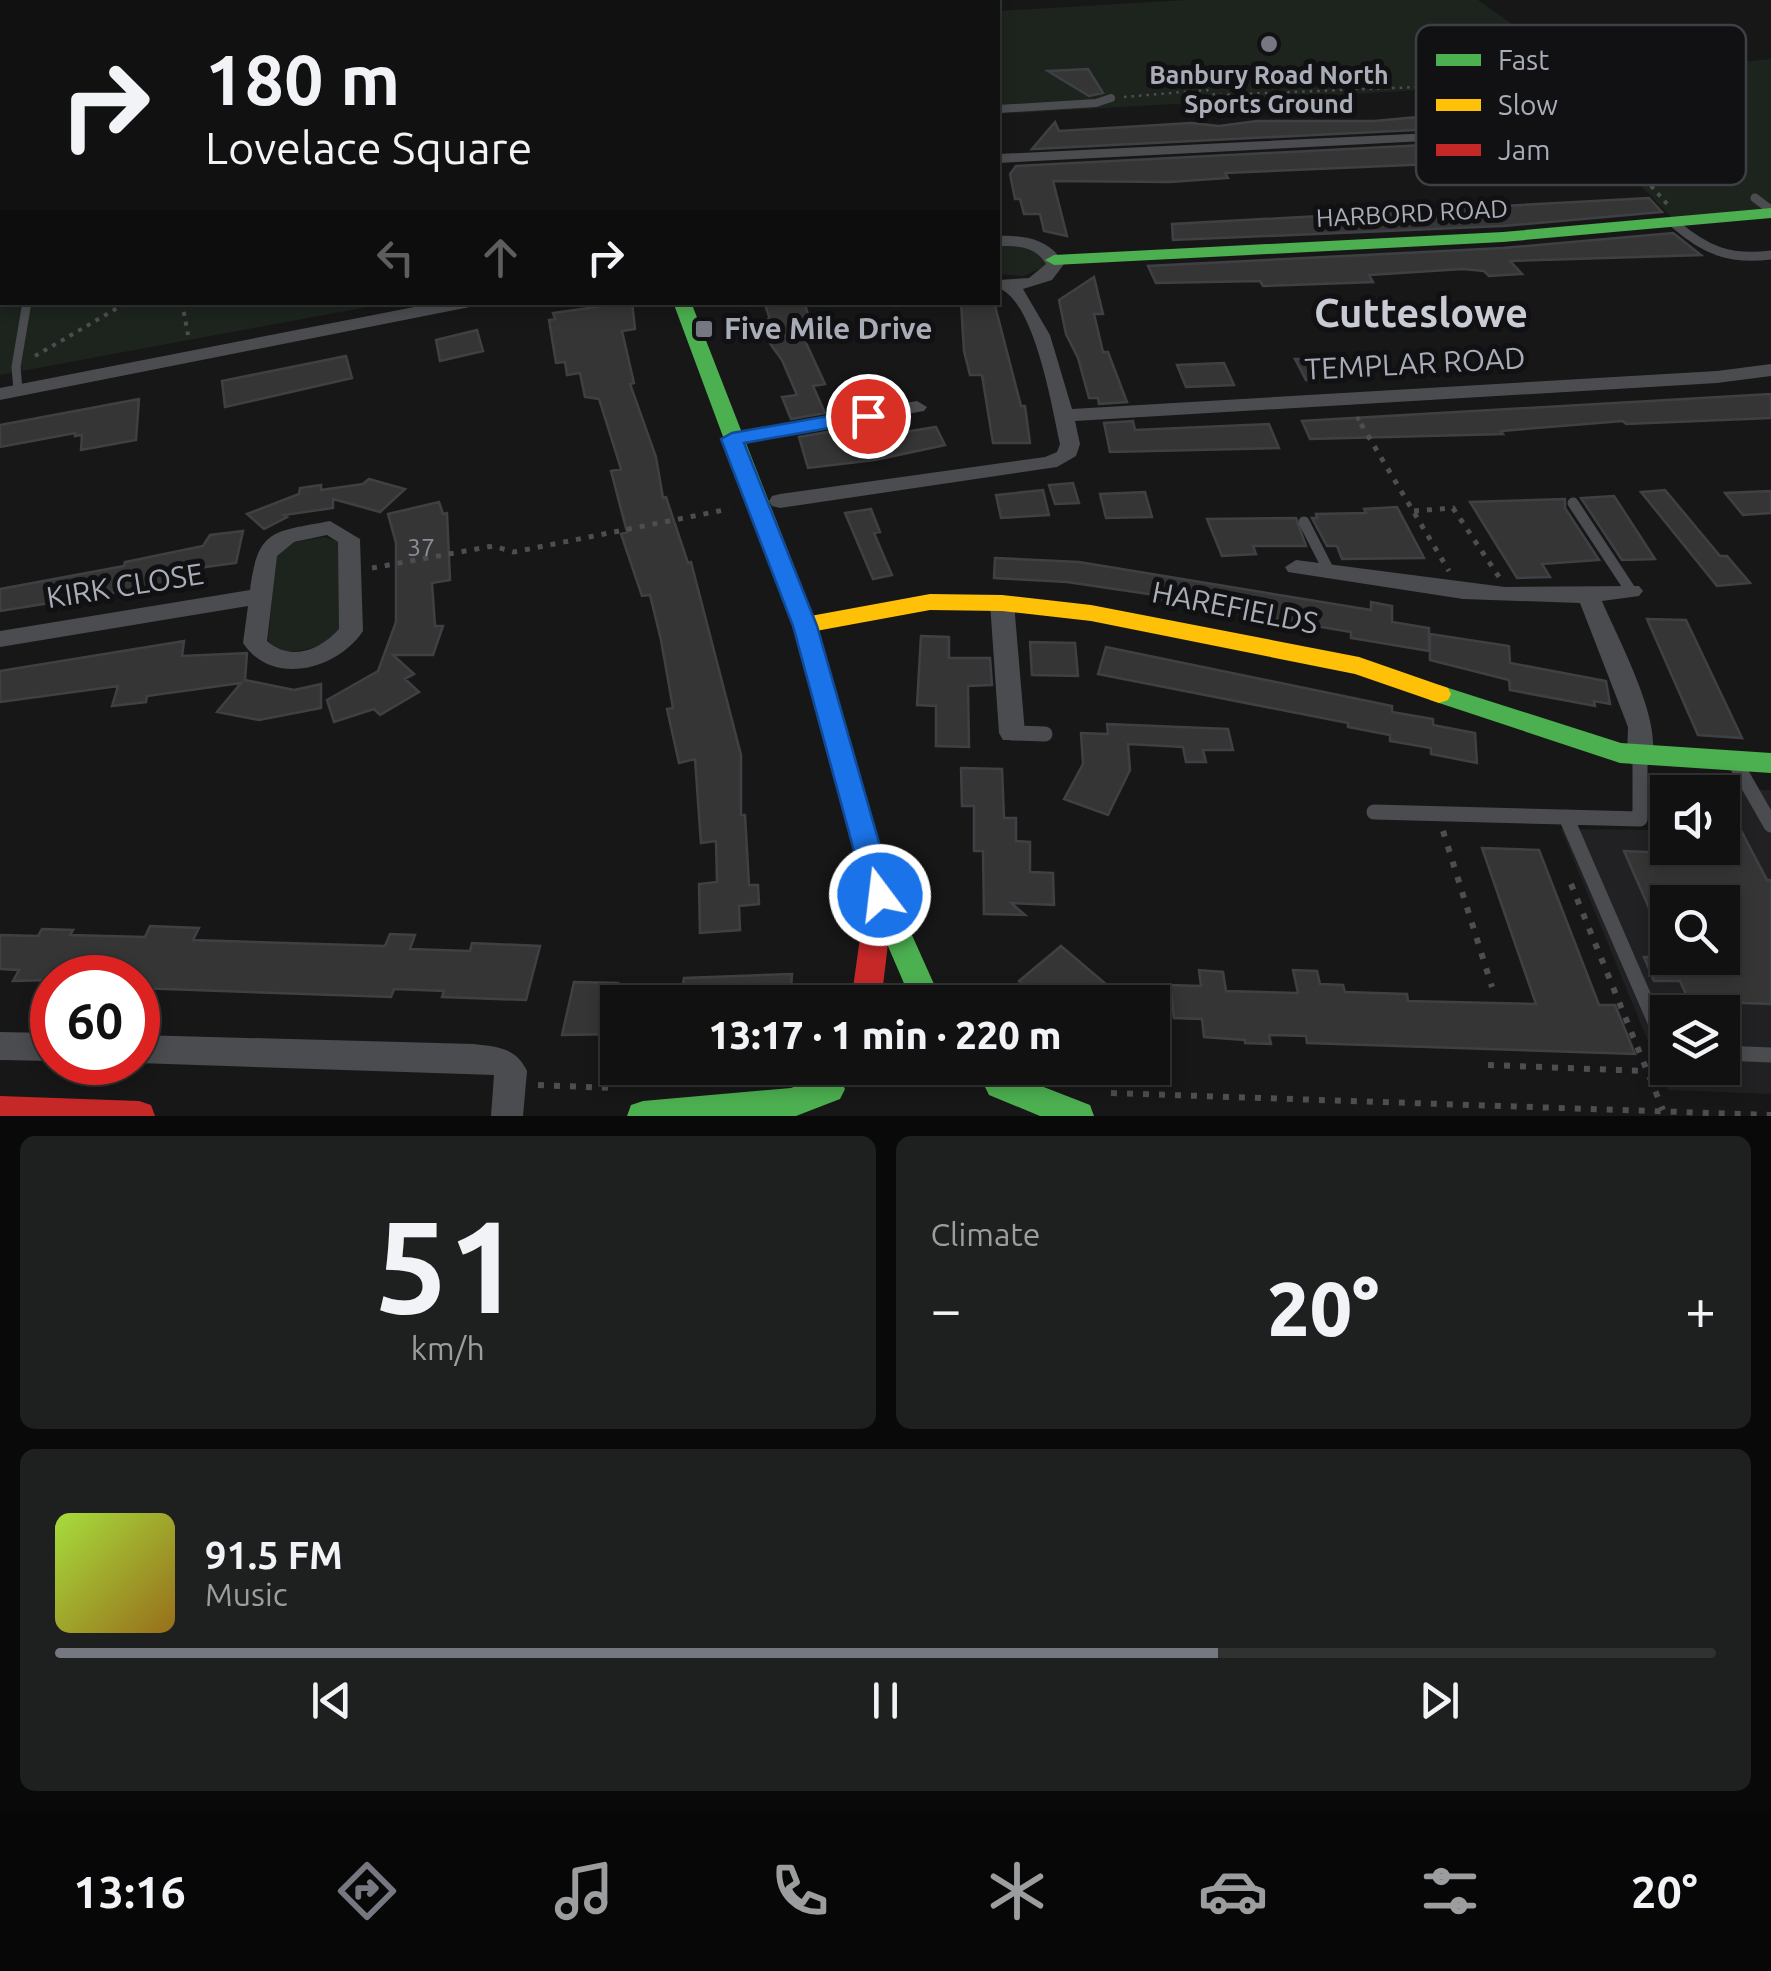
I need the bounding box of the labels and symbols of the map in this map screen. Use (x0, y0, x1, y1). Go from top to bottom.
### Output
legend (1416, 25, 1746, 185)
marker: Banbury Road North Sports Ground (1258, 33, 1280, 55)
text: Fast (1498, 44, 1549, 75)
place label: Banbury Road North Sports Ground (1149, 61, 1389, 118)
text: Slow (1498, 89, 1558, 120)
text: Jam (1498, 134, 1550, 165)
street label: HARBORD ROAD (1315, 194, 1509, 232)
district label: Cutteslowe (1314, 290, 1528, 335)
place label: Five Mile Drive (724, 311, 933, 345)
marker: Five Mile Drive (693, 318, 715, 340)
street label: TEMPLAR ROAD (1304, 340, 1526, 386)
pin (826, 374, 911, 459)
house number: 37 (407, 533, 435, 561)
street label: KIRK CLOSE (44, 556, 206, 614)
street label: HAREFIELDS (1149, 574, 1321, 640)
position arrow (828, 843, 932, 947)
speed limit sign: 60 (30, 955, 160, 1085)

